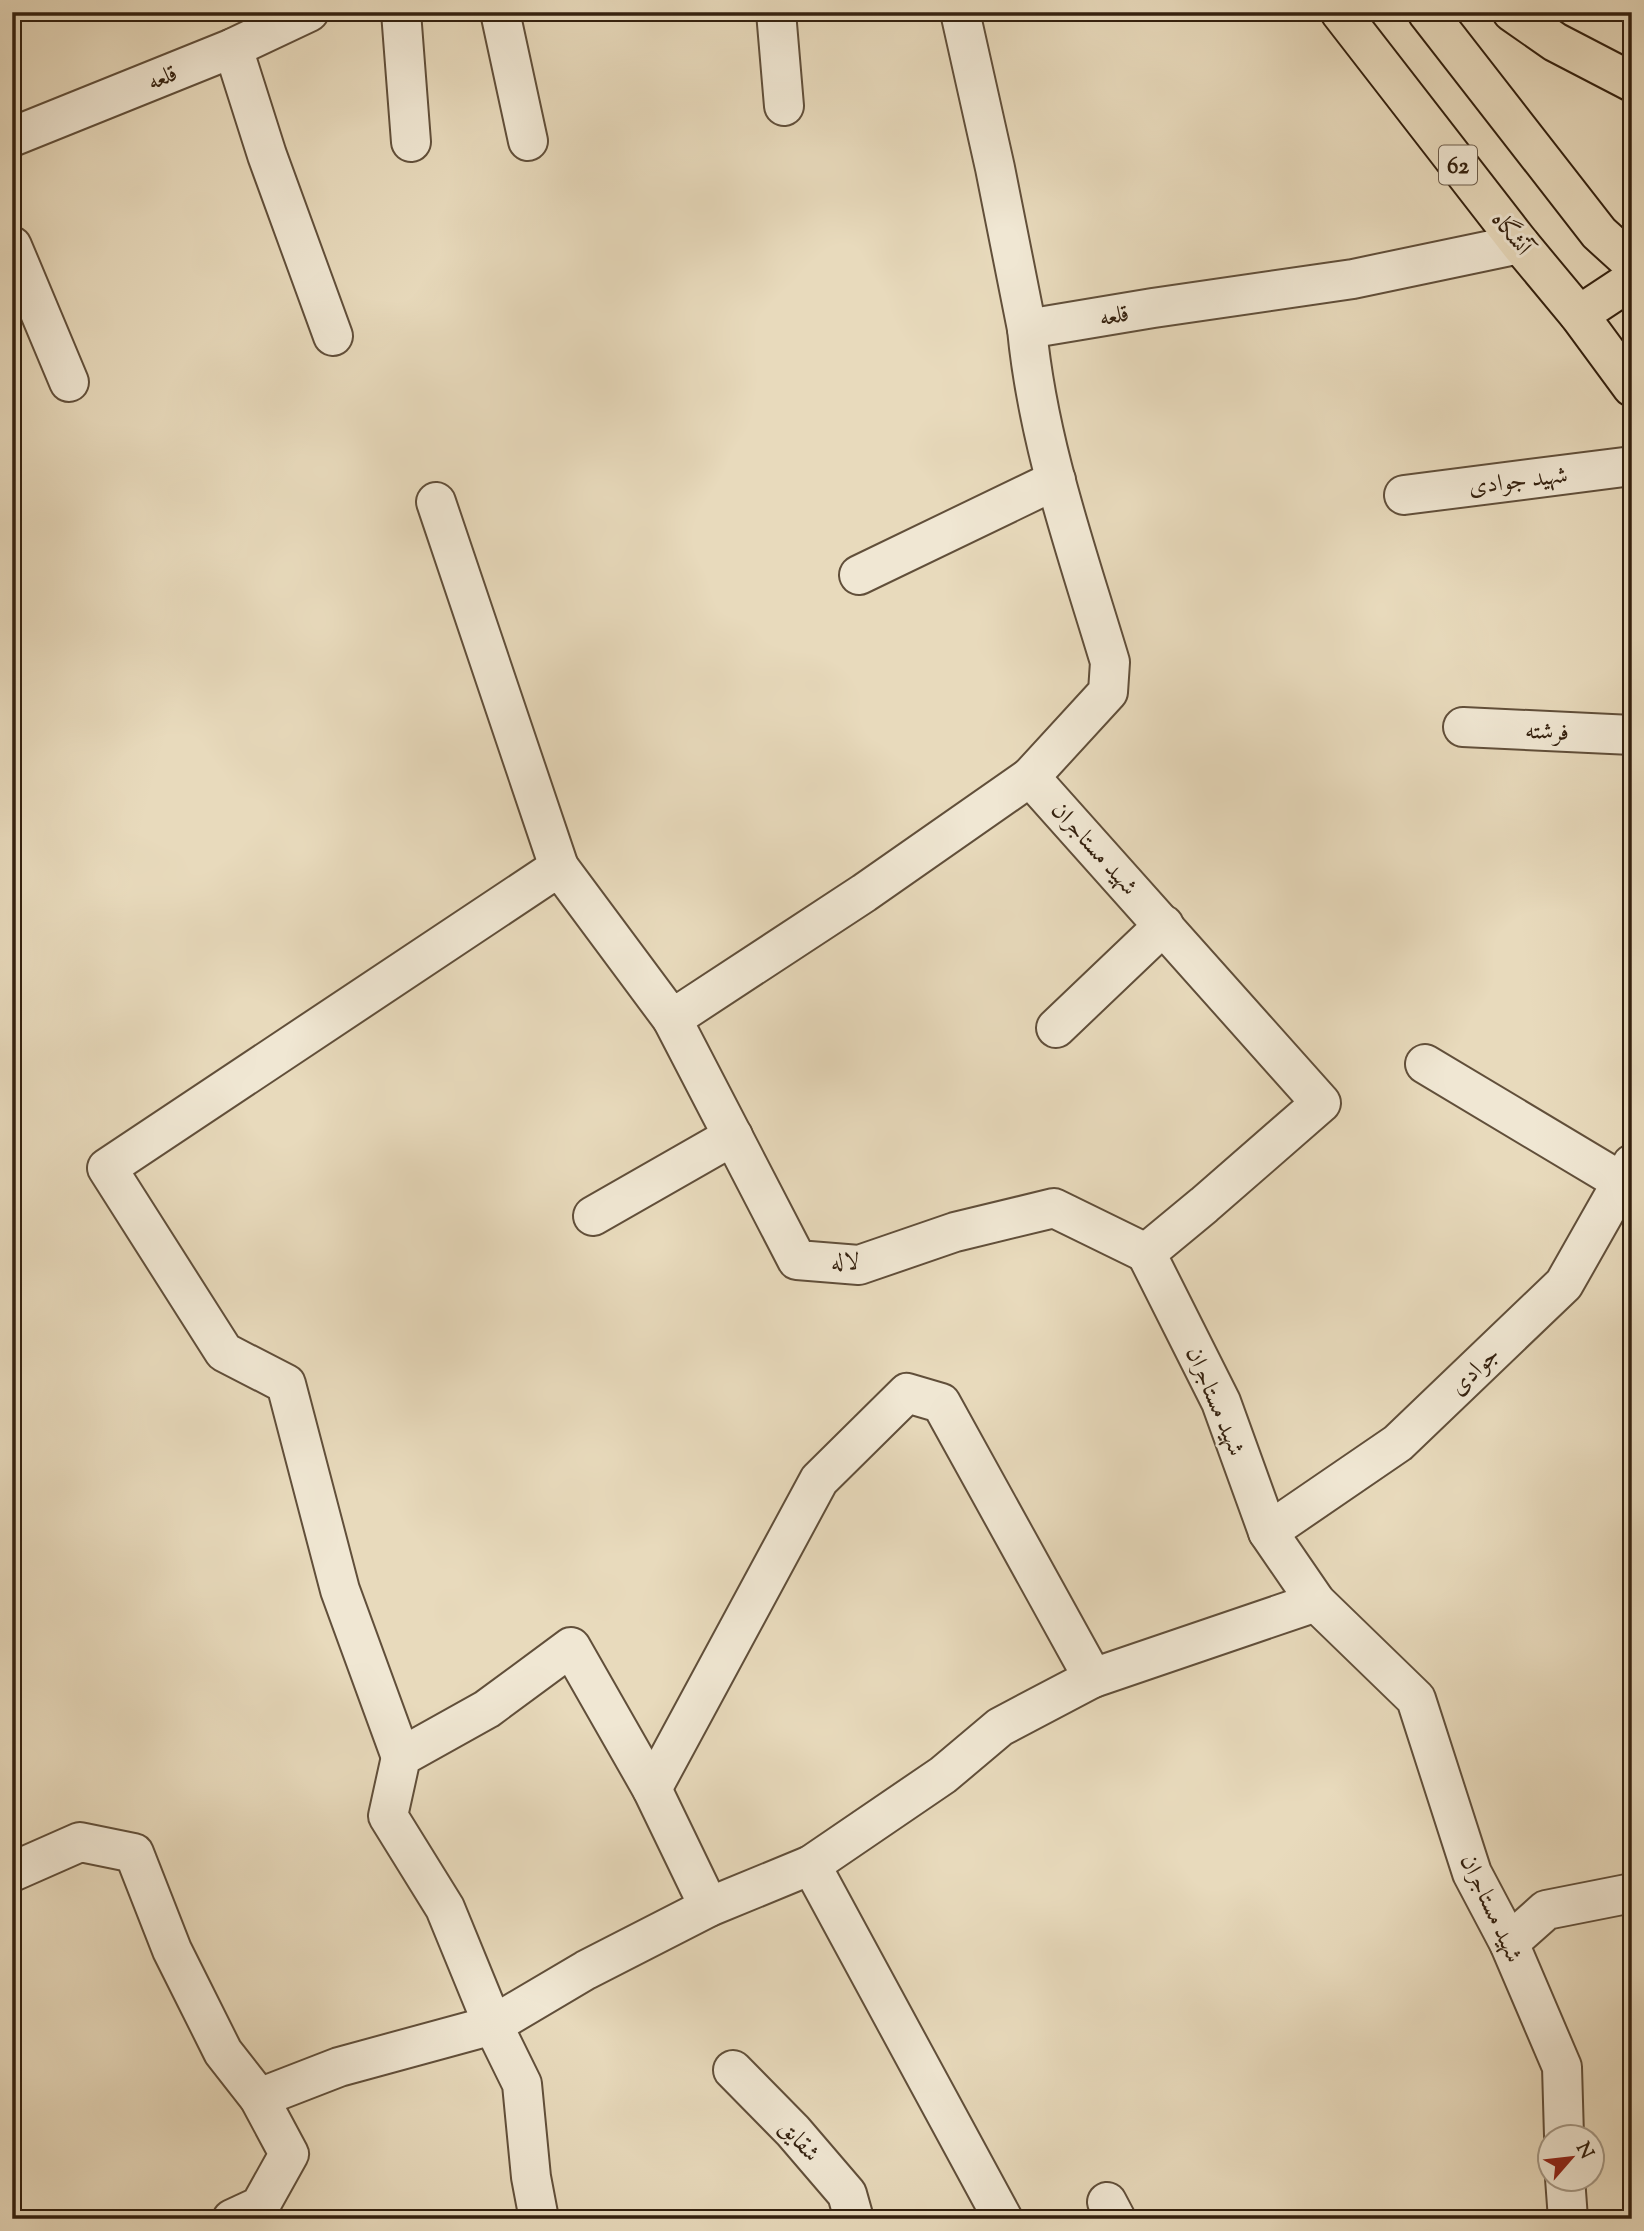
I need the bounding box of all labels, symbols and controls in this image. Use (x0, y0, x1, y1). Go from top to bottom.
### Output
street label: قلعه (143, 58, 183, 100)
road number: 62 (1439, 146, 1477, 184)
street label: آتشگاه (1482, 205, 1540, 266)
street label: قلعه (1097, 298, 1132, 336)
street label: شهید جوادی (1467, 459, 1570, 505)
street label: فرشته (1524, 715, 1570, 751)
street label: شهید مستاجران (1042, 795, 1145, 904)
street label: لاله (830, 1246, 860, 1280)
street label: جوادی (1443, 1339, 1508, 1404)
street label: شهید مستاجران (1176, 1342, 1252, 1462)
street label: شهید مستاجران (1450, 1849, 1530, 1969)
street label: شقایق (770, 2112, 827, 2170)
north arrow (1536, 2122, 1606, 2192)
text: N (1568, 2138, 1599, 2164)

